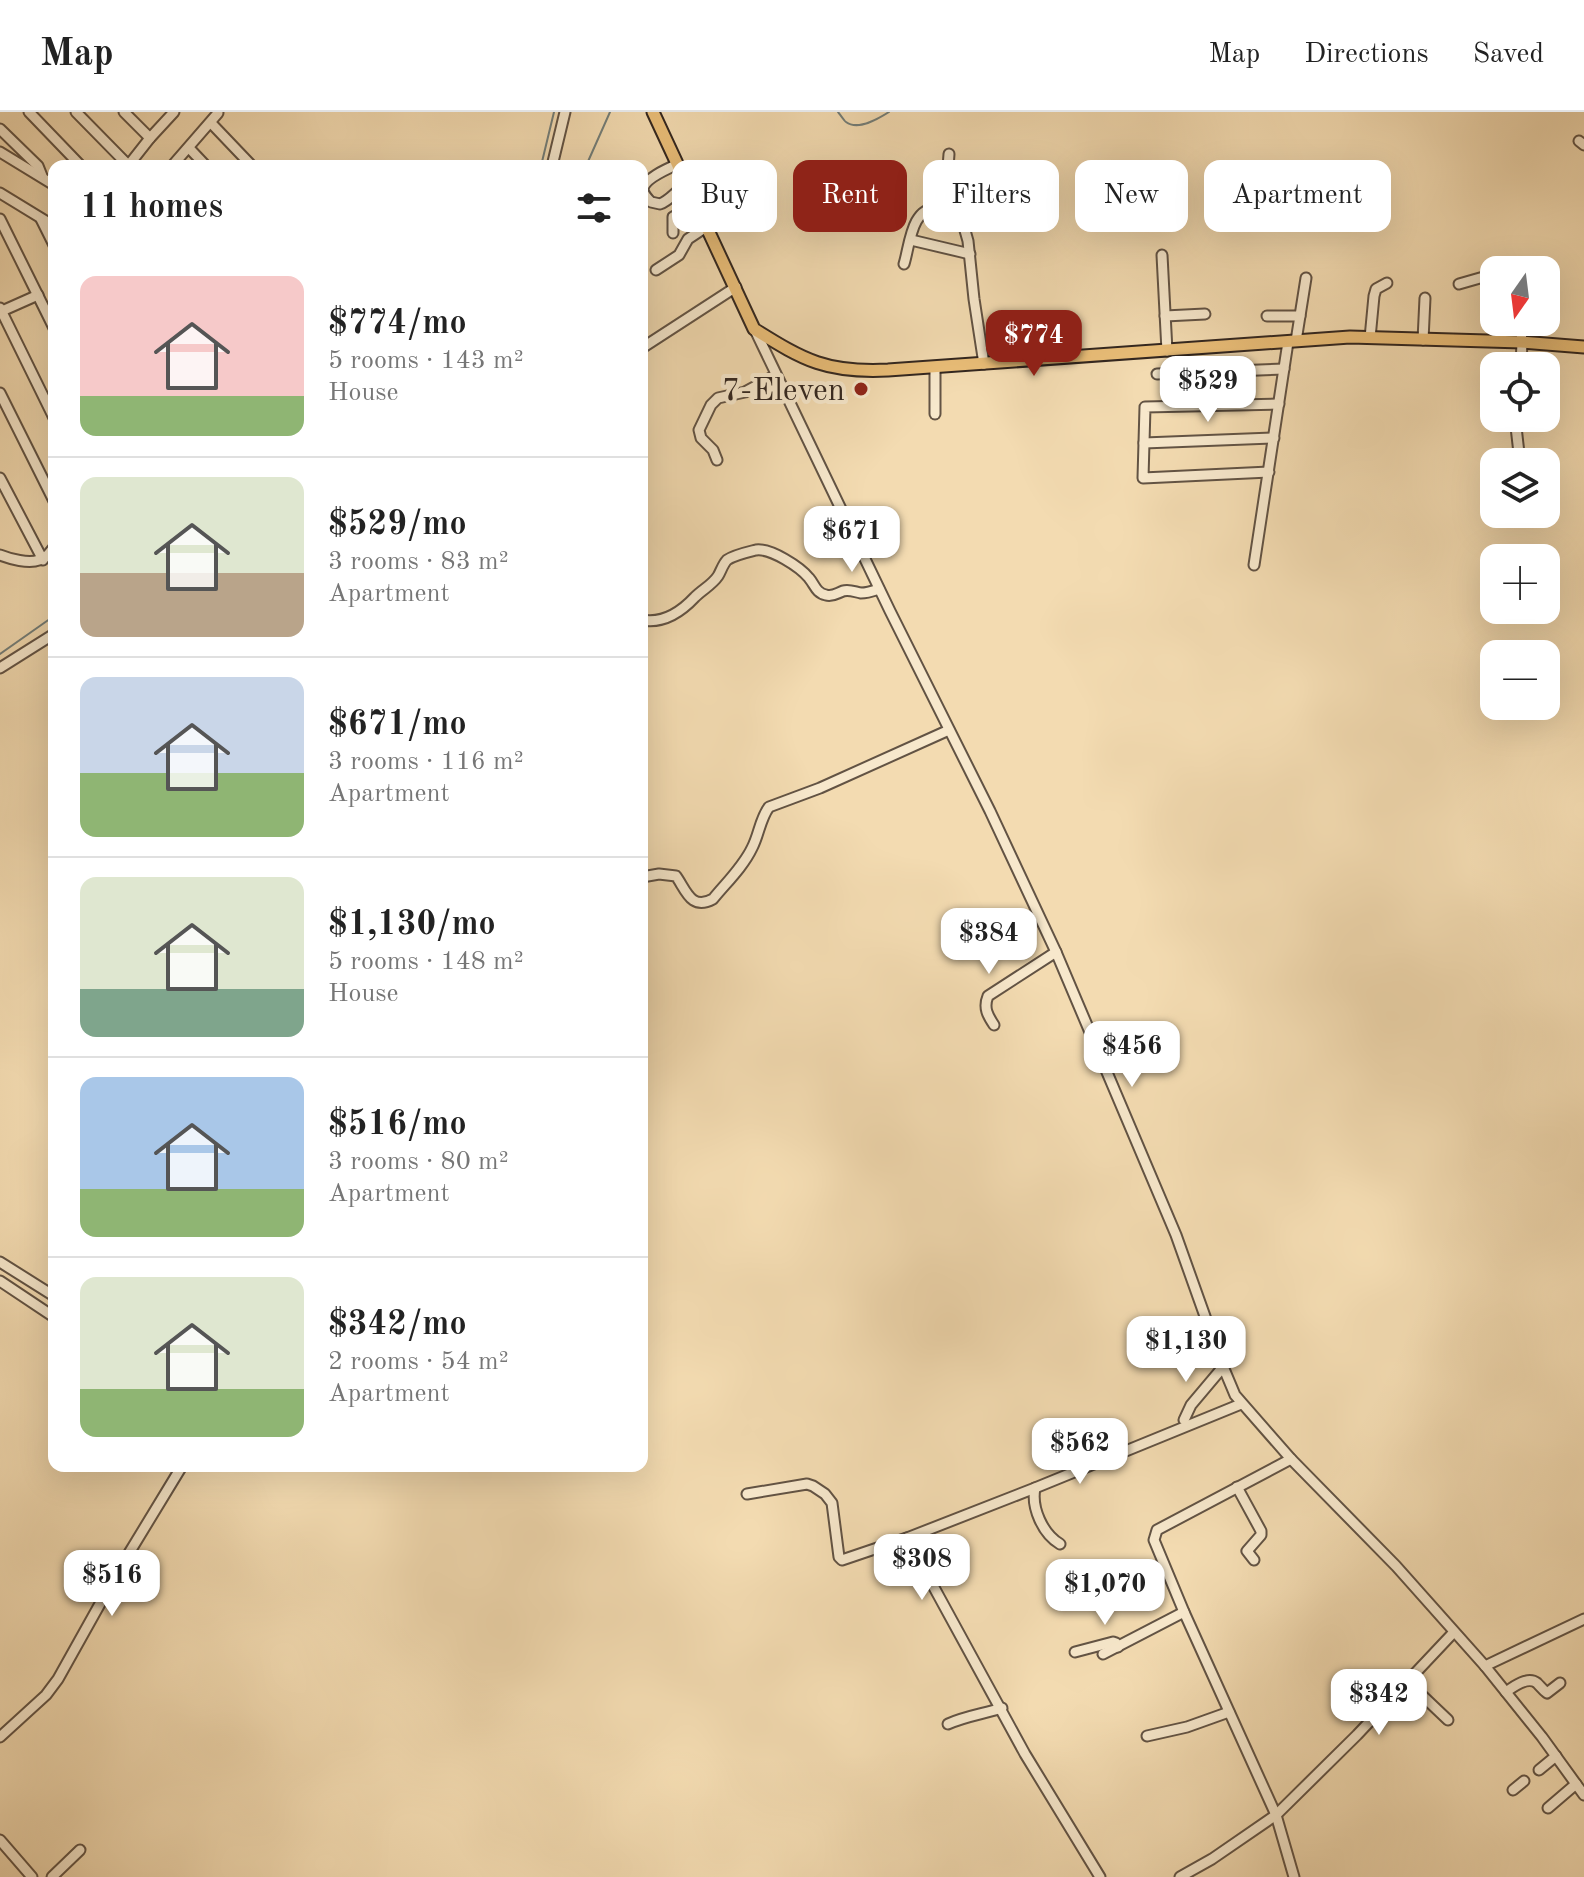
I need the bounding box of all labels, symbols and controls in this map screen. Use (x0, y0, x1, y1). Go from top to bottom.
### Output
text: Map (40, 36, 114, 74)
text: Map (1208, 41, 1260, 69)
text: Directions (1304, 41, 1429, 69)
text: Saved (1473, 41, 1544, 69)
chip: Buy (672, 160, 777, 232)
chip: Rent (793, 160, 907, 232)
chip: Filters (923, 160, 1059, 232)
chip: New (1075, 160, 1188, 232)
chip: Apartment (1204, 160, 1391, 232)
icon: filters (572, 186, 616, 230)
text: 11 homes (80, 191, 223, 225)
north arrow (1480, 256, 1560, 336)
map controls (1480, 256, 1560, 720)
text: $774/mo (328, 307, 467, 341)
icon: home (144, 308, 240, 404)
pin: $774 (987, 310, 1081, 378)
text: $774 (1004, 323, 1064, 349)
text: 5 rooms · 143 m² (328, 348, 524, 374)
button: locate (1480, 352, 1560, 432)
pin: $529 (1161, 356, 1255, 424)
text: $529 (1178, 369, 1238, 395)
place label: 7-Eleven (722, 376, 845, 408)
text: House (328, 380, 399, 406)
marker: 7-Eleven (852, 380, 870, 398)
button: layers (1480, 448, 1560, 528)
pin: $671 (805, 506, 899, 574)
text: $529/mo (328, 508, 467, 542)
icon: home (144, 509, 240, 605)
text: $671 (822, 519, 882, 545)
button: + (1480, 544, 1560, 624)
text: 3 rooms · 83 m² (328, 549, 509, 575)
text: Apartment (328, 581, 450, 607)
button: − (1480, 640, 1560, 720)
text: $671/mo (328, 708, 467, 742)
icon: home (144, 709, 240, 805)
text: 3 rooms · 116 m² (328, 749, 524, 775)
text: Apartment (328, 781, 450, 807)
text: $1,130/mo (328, 908, 496, 942)
pin: $384 (942, 908, 1036, 976)
icon: home (144, 909, 240, 1005)
text: $384 (959, 921, 1019, 947)
text: 5 rooms · 148 m² (328, 949, 524, 975)
text: House (328, 981, 399, 1007)
pin: $456 (1085, 1021, 1179, 1089)
text: $456 (1102, 1034, 1162, 1060)
text: $516/mo (328, 1108, 467, 1142)
icon: home (144, 1109, 240, 1205)
text: 3 rooms · 80 m² (328, 1149, 509, 1175)
text: Apartment (328, 1181, 450, 1207)
text: $342/mo (328, 1308, 467, 1342)
icon: home (144, 1309, 240, 1405)
pin: $1,130 (1121, 1316, 1251, 1384)
text: $1,130 (1145, 1329, 1227, 1355)
text: 2 rooms · 54 m² (328, 1349, 509, 1375)
text: Apartment (328, 1381, 450, 1407)
pin: $562 (1033, 1418, 1127, 1486)
text: $562 (1050, 1431, 1110, 1457)
pin: $308 (875, 1534, 969, 1602)
text: $308 (892, 1547, 952, 1573)
pin: $516 (65, 1550, 159, 1618)
pin: $1,070 (1040, 1559, 1170, 1627)
text: $516 (82, 1563, 142, 1589)
text: $1,070 (1064, 1572, 1146, 1598)
pin: $342 (1332, 1669, 1426, 1737)
text: $342 (1349, 1682, 1409, 1708)

